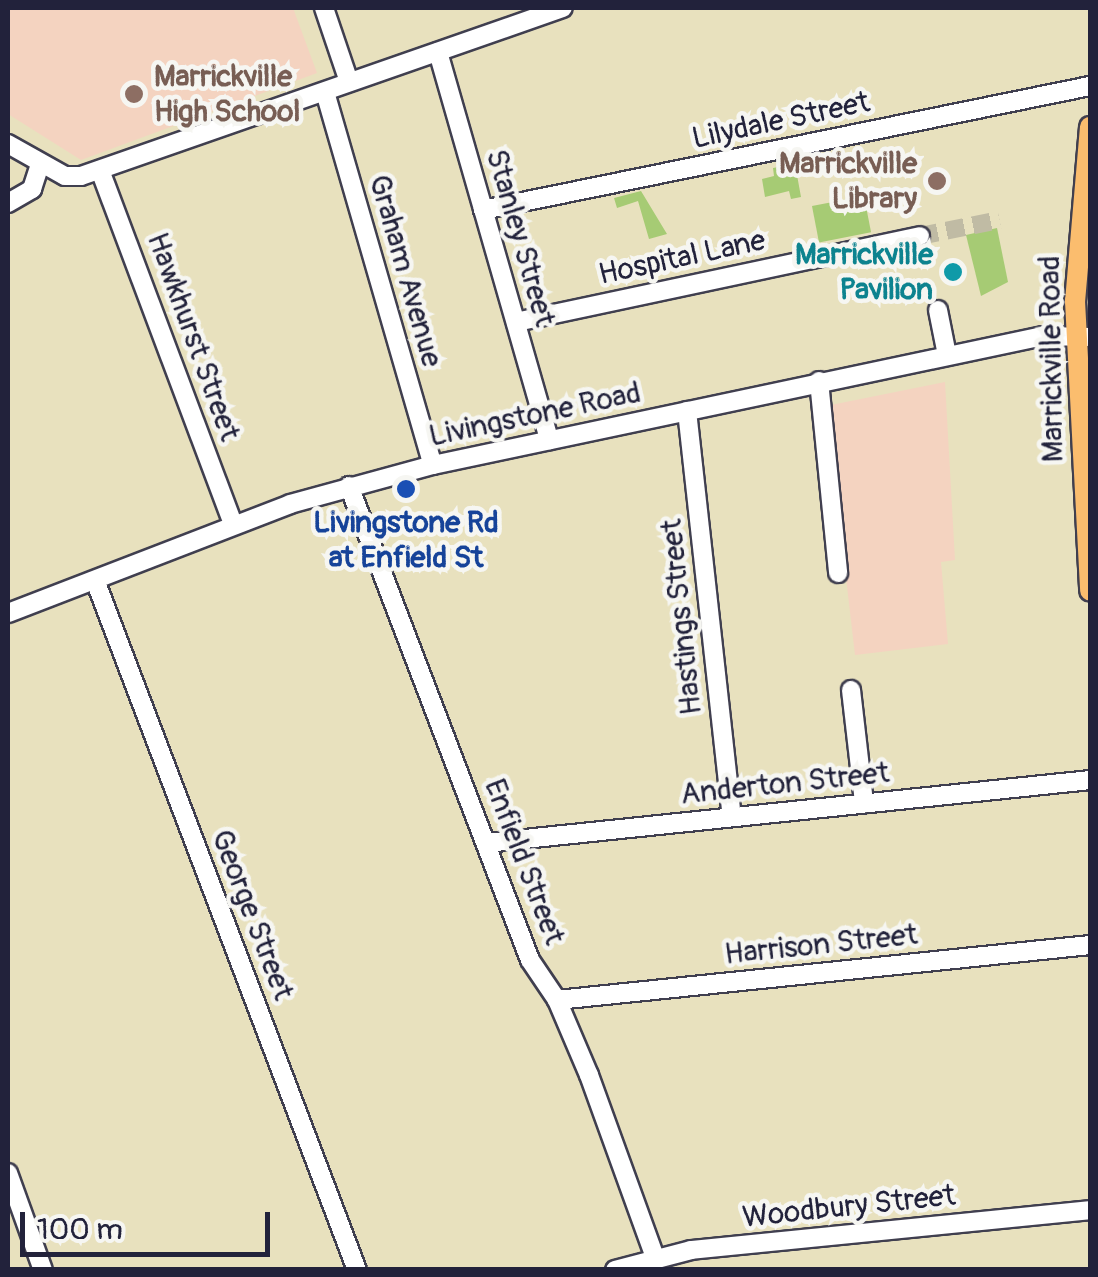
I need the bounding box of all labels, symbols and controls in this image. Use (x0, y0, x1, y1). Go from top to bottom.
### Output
place label: Marrickville High School (154, 59, 300, 130)
marker: Marrickville High School (123, 83, 145, 105)
street label: Lilydale Street (689, 85, 873, 157)
street label: Stanley Street (478, 145, 562, 331)
place label: Marrickville Library (779, 146, 917, 216)
marker: Marrickville Library (926, 170, 948, 192)
street label: Graham Avenue (360, 171, 450, 371)
street label: Hospital Lane (595, 223, 769, 293)
street label: Hawkhurst Street (139, 228, 247, 446)
place label: Marrickville Pavilion (795, 237, 933, 308)
street label: Marrickville Road (1032, 255, 1072, 463)
marker: Marrickville Pavilion (942, 261, 964, 283)
street label: Livingstone Road (426, 375, 644, 455)
marker: Livingstone Rd at Enfield St (395, 478, 417, 500)
place label: Livingstone Rd at Enfield St (313, 505, 499, 576)
street label: Hastings Street (654, 517, 710, 717)
street label: Anderton Street (679, 755, 891, 813)
street label: Enfield Street (476, 774, 572, 950)
street label: George Street (203, 825, 301, 1005)
street label: Harrison Street (723, 917, 919, 973)
street label: Woodbury Street (741, 1178, 957, 1236)
scale bar (25, 1192, 275, 1254)
text: 100 m (37, 1211, 123, 1248)

